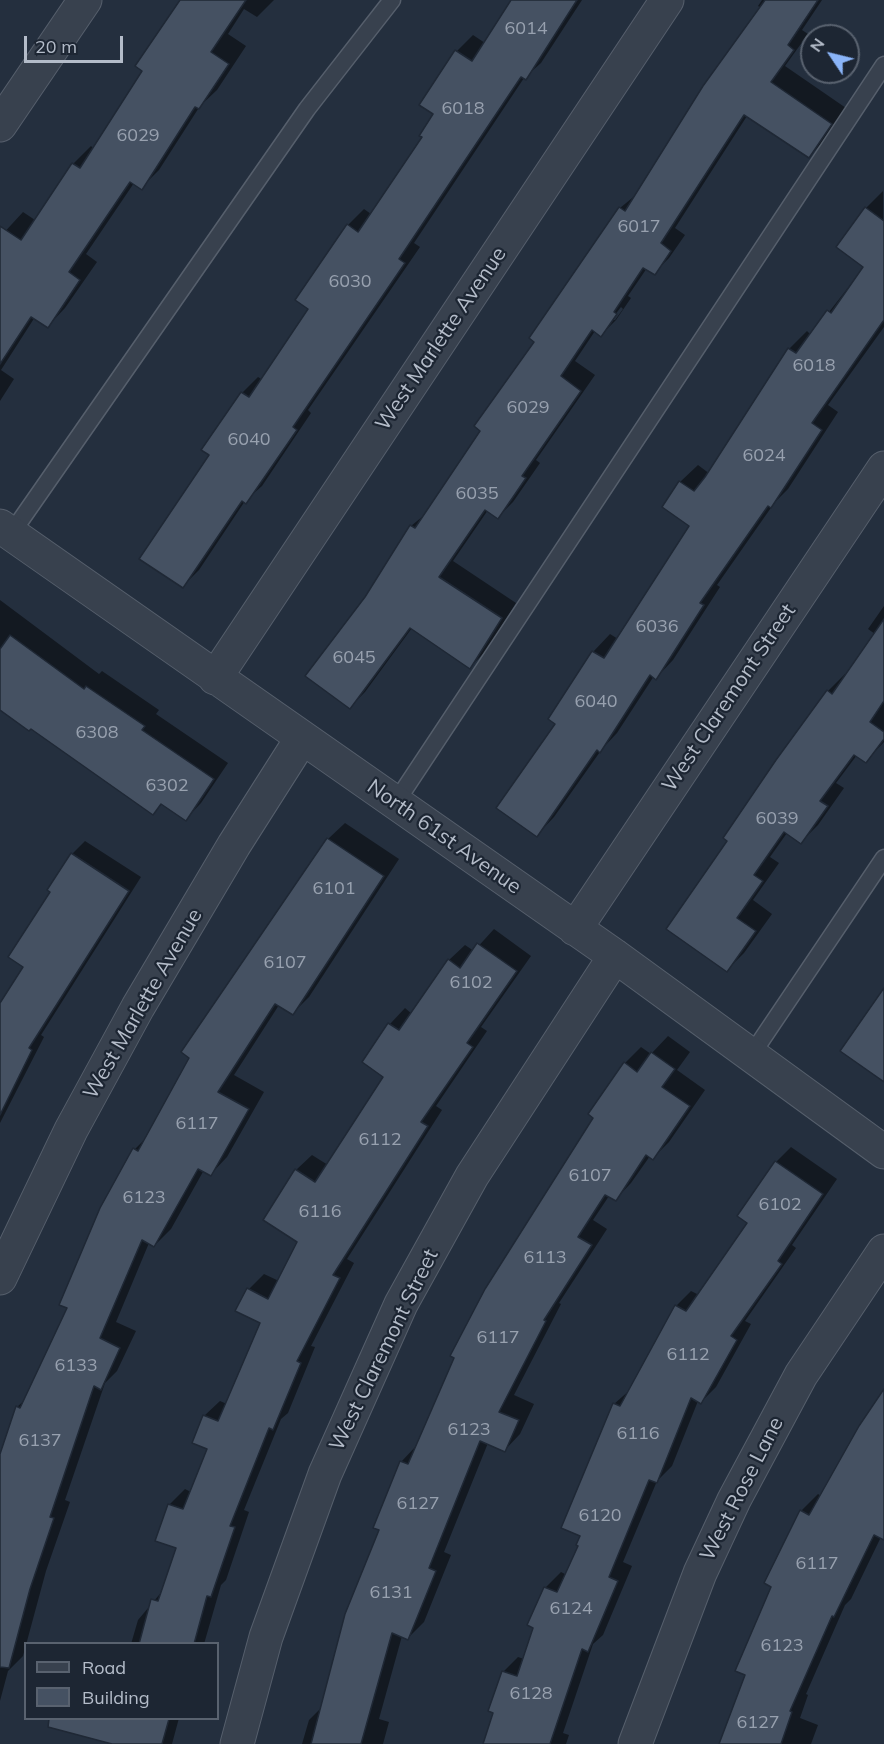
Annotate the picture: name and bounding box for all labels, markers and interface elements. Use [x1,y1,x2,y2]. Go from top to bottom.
house number: 6014 [504,18,548,40]
scale bar [27,24,126,62]
north arrow [800,24,860,84]
text: N [805,34,829,56]
text: 20 m [35,35,77,58]
house number: 6018 [441,98,485,120]
house number: 6029 [116,125,160,147]
house number: 6017 [617,216,661,238]
street label: West Marlette Avenue [370,243,512,435]
house number: 6030 [328,271,372,293]
house number: 6018 [792,355,836,377]
house number: 6029 [506,397,550,419]
house number: 6040 [227,429,271,451]
house number: 6024 [742,445,786,467]
house number: 6035 [455,483,499,505]
street label: West Claremont Street [657,599,801,797]
house number: 6036 [635,616,679,638]
house number: 6045 [332,647,376,669]
house number: 6040 [574,691,618,713]
house number: 6308 [75,722,119,744]
street label: North 61st Avenue [362,774,526,900]
house number: 6302 [145,775,189,797]
house number: 6039 [755,808,799,830]
house number: 6101 [312,878,356,900]
street label: West Marlette Avenue [78,904,208,1104]
house number: 6107 [263,952,307,974]
house number: 6102 [449,972,493,994]
house number: 6117 [175,1113,219,1135]
house number: 6112 [358,1129,402,1151]
house number: 6107 [568,1165,612,1187]
house number: 6123 [122,1187,166,1209]
house number: 6102 [758,1194,802,1216]
house number: 6116 [298,1201,342,1223]
street label: West Claremont Street [324,1245,444,1455]
house number: 6113 [523,1247,567,1269]
house number: 6117 [476,1327,520,1349]
house number: 6112 [666,1344,710,1366]
house number: 6133 [54,1355,98,1377]
street label: West Rose Lane [695,1413,789,1565]
house number: 6123 [447,1419,491,1441]
house number: 6116 [616,1423,660,1445]
house number: 6137 [18,1430,62,1452]
house number: 6127 [396,1493,440,1515]
house number: 6120 [578,1505,622,1527]
house number: 6117 [795,1553,839,1575]
house number: 6131 [369,1582,413,1604]
house number: 6124 [549,1598,593,1620]
house number: 6123 [760,1635,804,1657]
legend [24,1642,219,1720]
text: Road [82,1656,126,1679]
house number: 6128 [509,1683,553,1705]
text: Building [82,1686,150,1709]
house number: 6127 [736,1712,780,1734]

